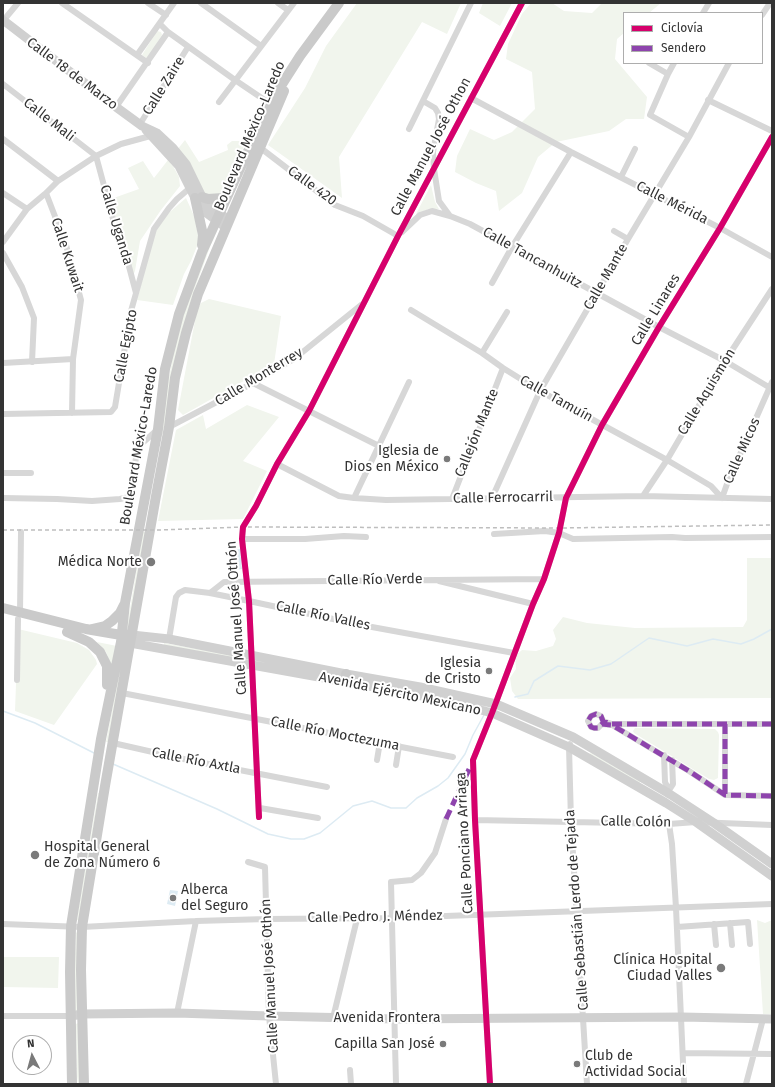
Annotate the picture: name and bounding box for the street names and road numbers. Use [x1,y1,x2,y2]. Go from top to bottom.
street label: Calle 18 de Marzo [23,34,121,114]
street label: Calle Zaire [139,54,189,118]
street label: Boulevard México-Laredo [211,59,289,213]
street label: Calle Manuel José Othon [387,75,475,219]
street label: Calle Mali [20,95,78,145]
street label: Calle 420 [284,163,340,209]
street label: Calle Mérida [633,178,711,228]
street label: Calle Uganda [96,183,136,267]
street label: Calle Kuwait [47,216,87,294]
street label: Calle Tancanhuitz [479,224,585,292]
street label: Calle Mante [580,241,632,313]
street label: Calle Linares [628,271,684,349]
street label: Calle Egipto [111,308,141,384]
street label: Calle Monterrey [212,344,306,410]
street label: Calle Aquismón [675,346,739,438]
street label: Boulevard México-Laredo [117,365,161,527]
street label: Calle Tamuín [516,372,596,426]
street label: Callejón Mante [452,386,502,480]
street label: Calle Micos [720,415,764,487]
street label: Calle Ferrocarril [453,489,553,507]
street label: Calle Manuel José Othón [223,540,251,696]
street label: Calle Río Verde [327,571,423,589]
street label: Calle Río Valles [274,598,372,634]
street label: Avenida Ejército Mexicano [317,669,483,719]
street label: Calle Río Moctezuma [269,713,401,755]
street label: Calle Río Axtla [150,744,242,778]
street label: Calle Ponciano Arriaga [453,772,477,914]
street label: Calle Sebastián Lerdo de Tejada [562,809,592,1011]
street label: Calle Colón [600,813,672,831]
street label: Calle Manuel José Othón [258,898,282,1054]
street label: Calle Pedro J. Méndez [307,907,443,927]
street label: Avenida Frontera [333,1010,441,1026]

